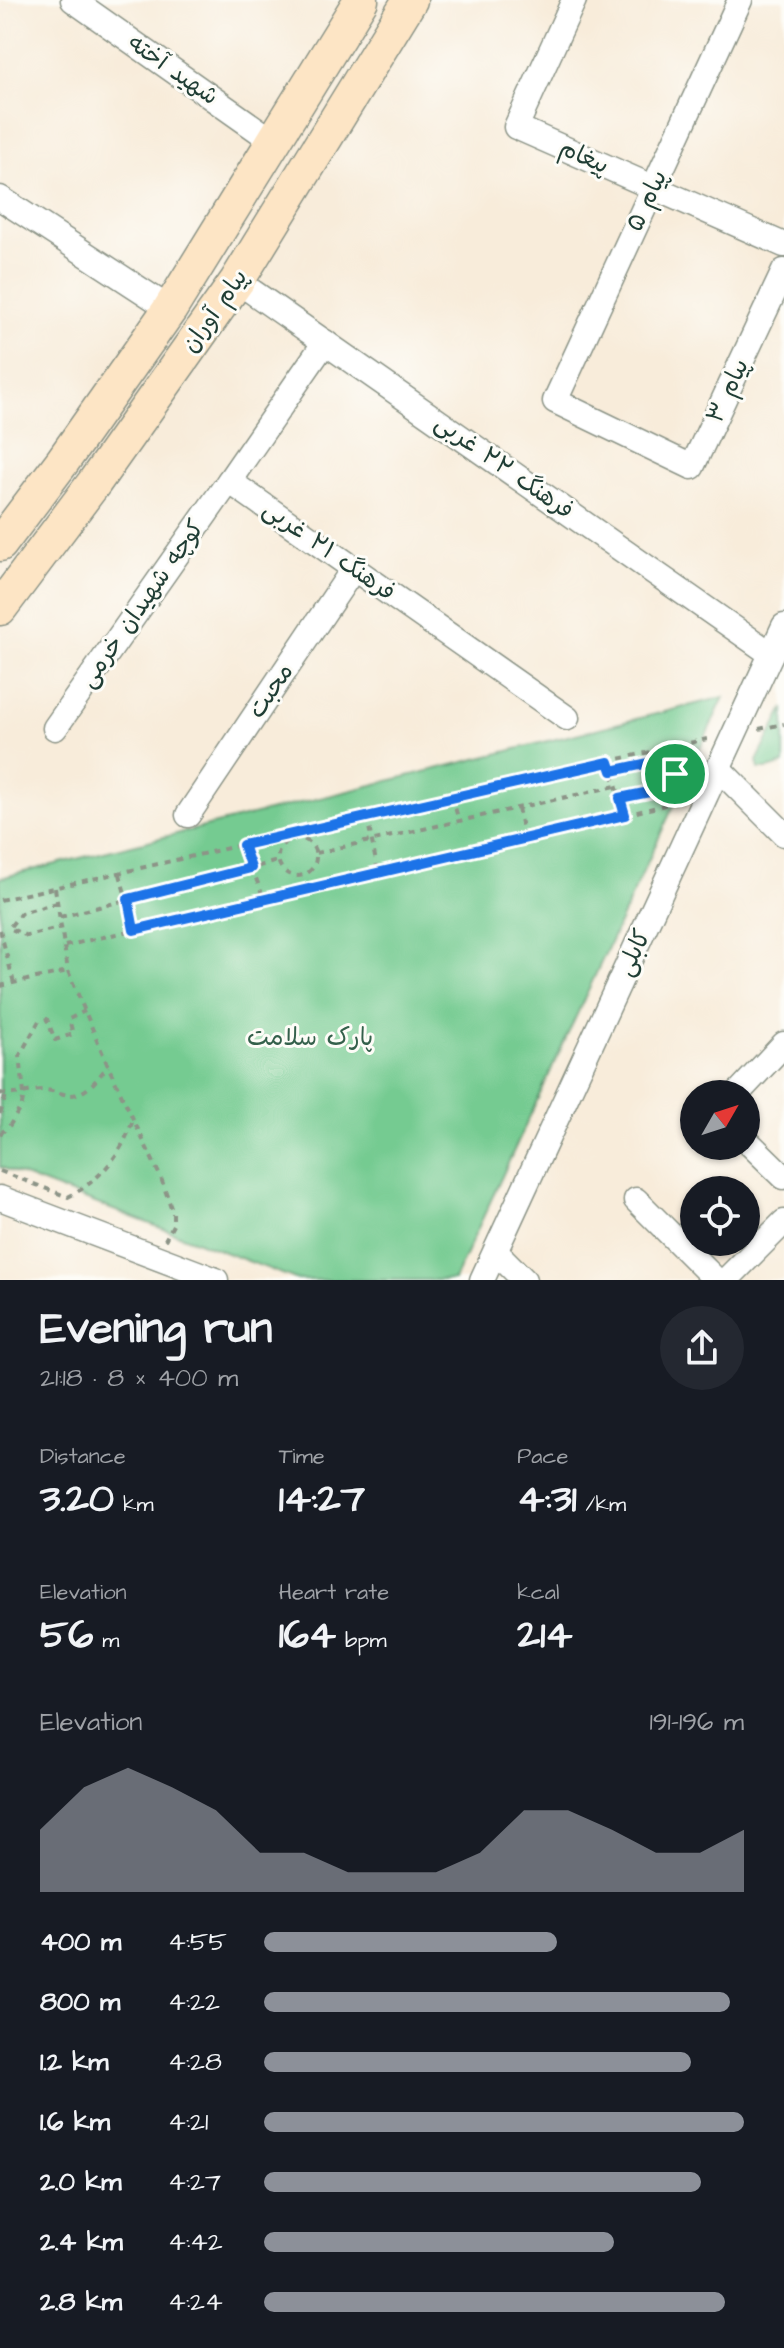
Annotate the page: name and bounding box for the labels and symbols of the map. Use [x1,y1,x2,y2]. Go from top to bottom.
street label: شهید آخته [121,26,225,114]
street label: پیغام [554,131,614,183]
street label: پیام ۵ [618,165,676,237]
street label: پیام آوران [174,262,256,360]
street label: پیام ۳ [698,353,758,429]
street label: فرهنگ ۲۲ غربی [428,406,580,528]
street label: فرهنگ ۲۱ غربی [256,493,402,609]
street label: کوچه شهیدان خرمی [71,513,213,695]
street label: محبت [240,657,302,725]
pin [641,740,709,808]
street label: کابلی [608,924,660,982]
park label: پارک سلامت [247,1021,373,1055]
north arrow [680,1080,760,1160]

